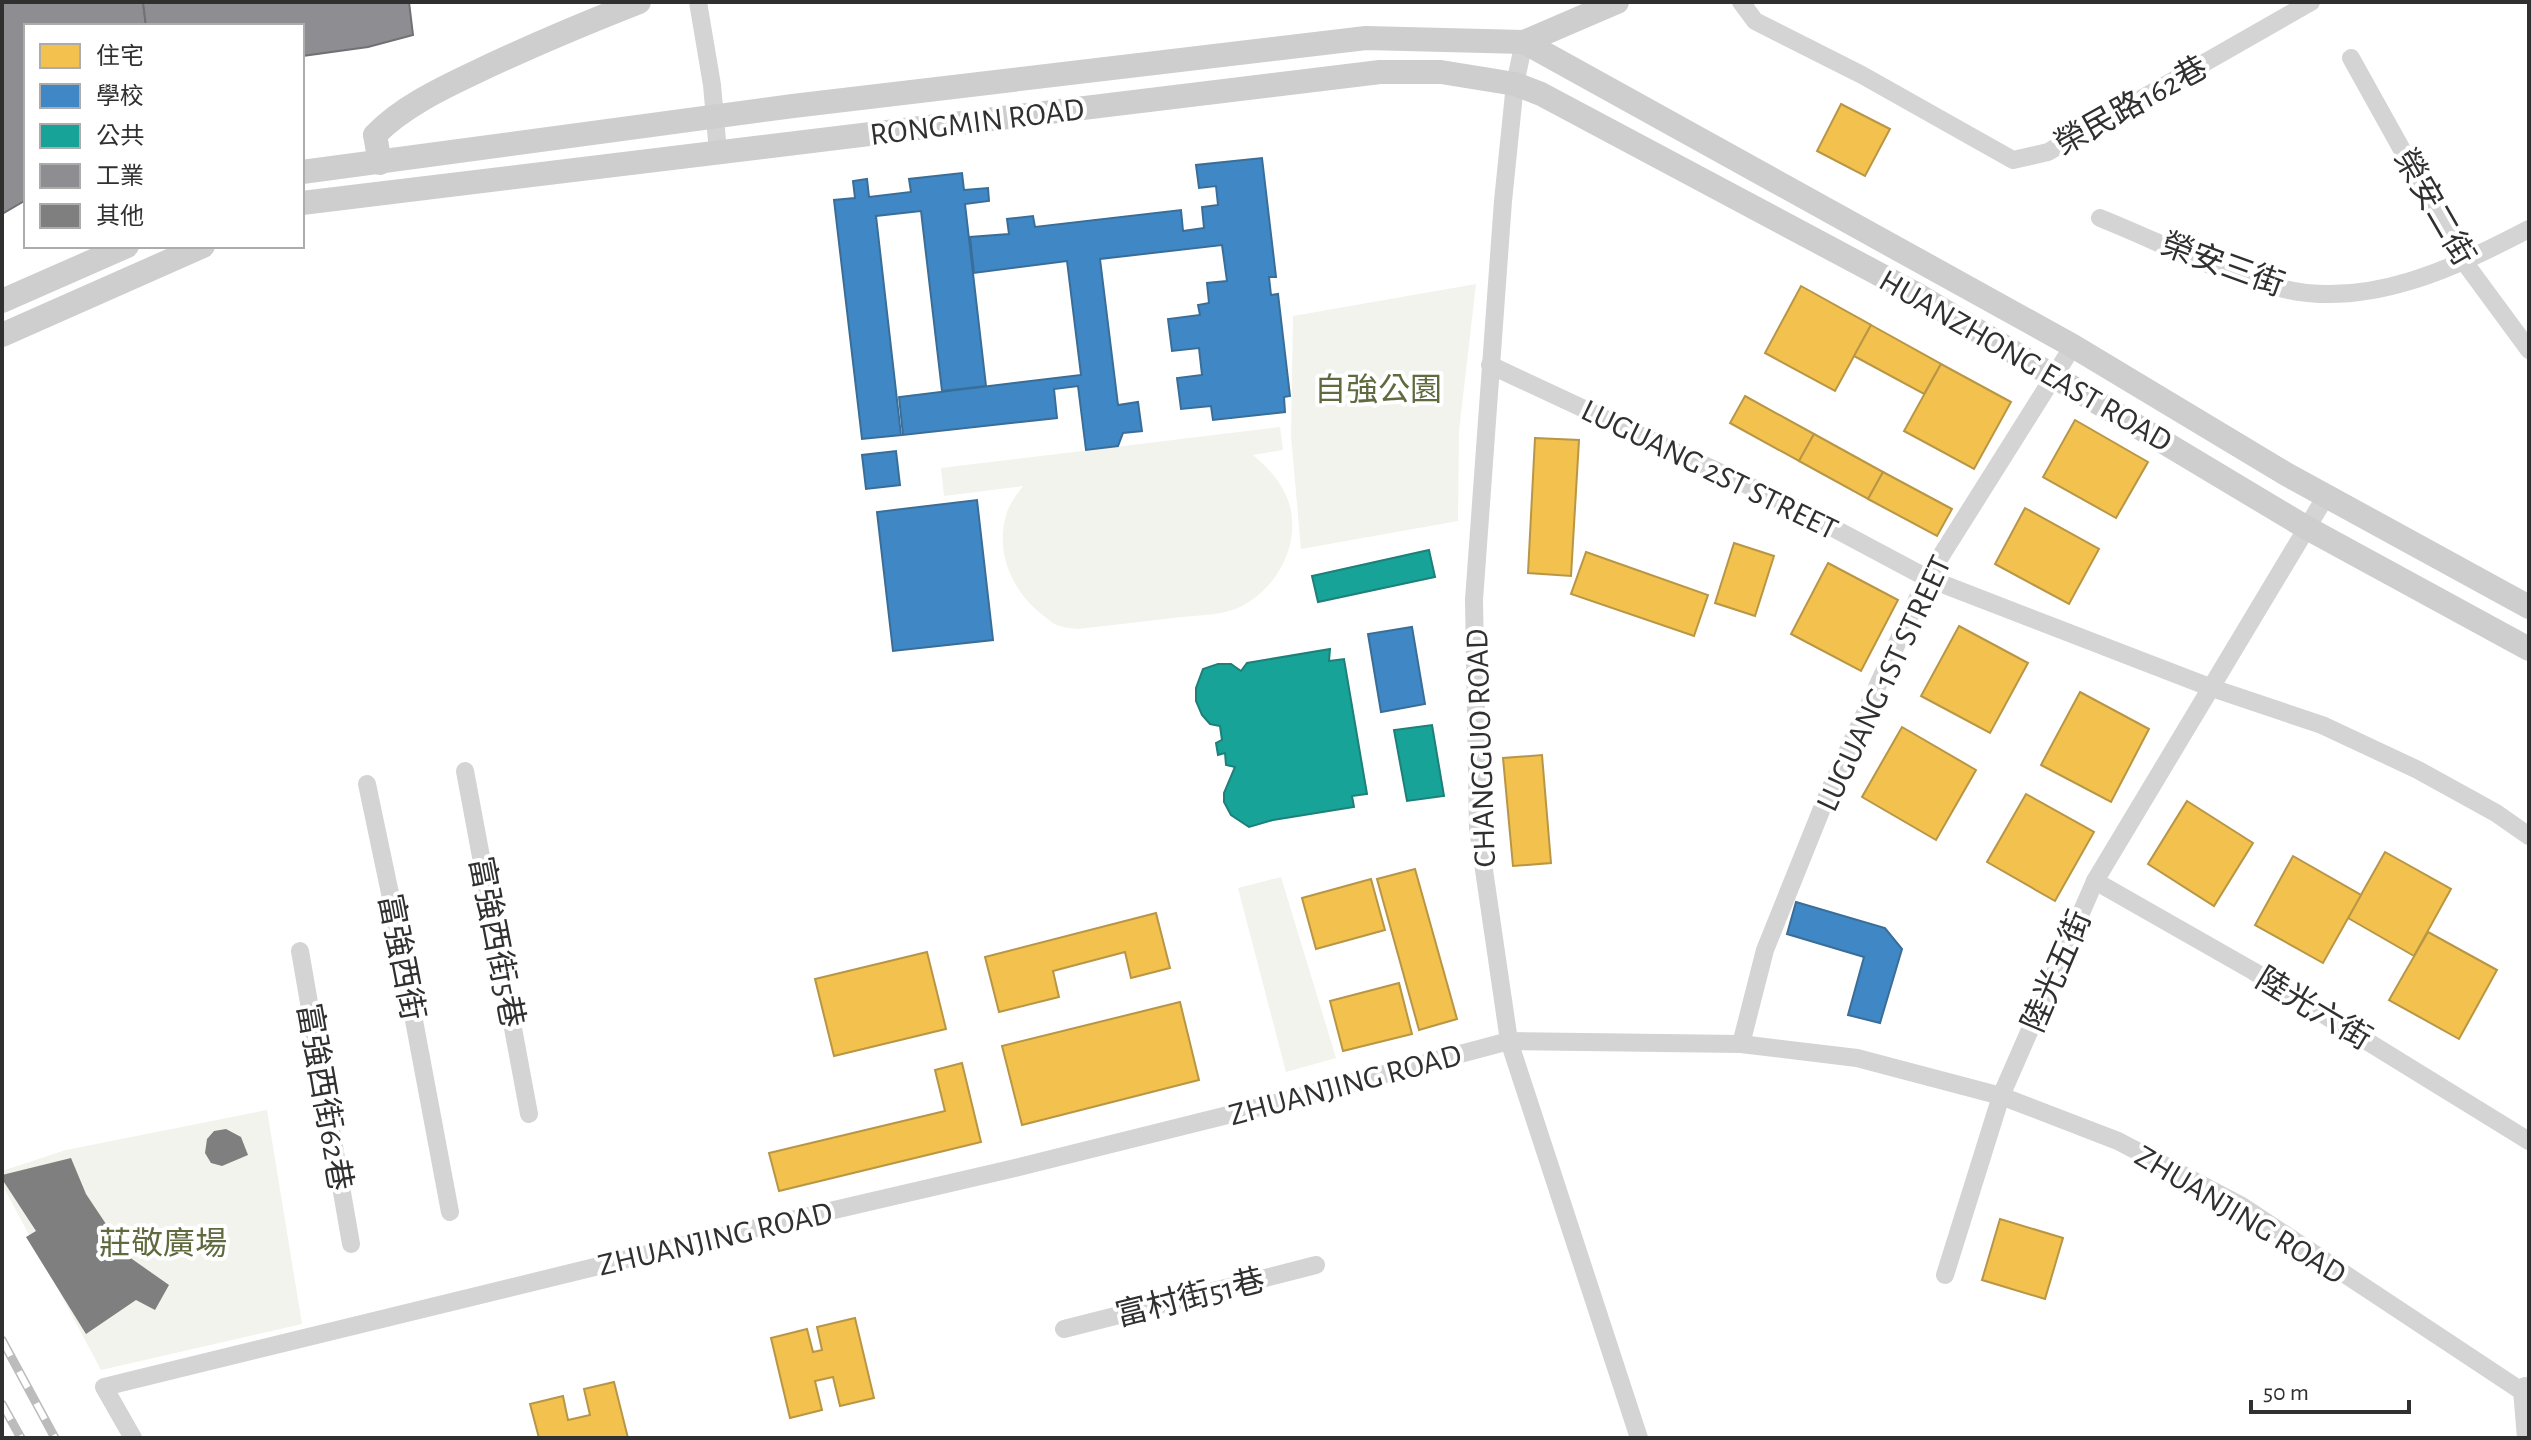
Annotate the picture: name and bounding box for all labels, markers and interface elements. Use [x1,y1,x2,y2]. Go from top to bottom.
legend [24,24,304,248]
text: 住宅 [96,43,144,69]
street label: 榮民路162巷 [2049,49,2213,161]
text: 學校 [96,83,144,109]
street label: RONGMIN ROAD [868,93,1086,151]
text: 公共 [96,124,144,149]
street label: 榮安二街 [2388,143,2482,271]
text: 工業 [96,163,144,189]
text: 其他 [96,203,144,229]
street label: 榮安三街 [2157,226,2289,302]
street label: HUANZHONG EAST ROAD [1874,264,2177,458]
park label: 自強公園 [1314,373,1442,406]
street label: LUGUANG 2ST STREET [1576,394,1843,546]
street label: LUGUANG 1ST STREET [1811,551,1957,816]
street label: CHANGGUO ROAD [1461,628,1501,868]
street label: 富強西街5巷 [464,854,530,1030]
street label: 富強西街 [373,891,431,1023]
street label: 陸光五街 [2016,906,2097,1037]
street label: 陸光六街 [2250,961,2377,1056]
street label: 富強西街62巷 [292,1001,358,1193]
street label: ZHUANJING ROAD [1225,1039,1465,1131]
street label: ZHUANJING ROAD [2130,1139,2351,1290]
street label: ZHUANJING ROAD [595,1196,835,1281]
park label: 莊敬廣場 [99,1227,227,1260]
street label: 富村街51巷 [1112,1262,1268,1332]
scale bar [2251,1364,2409,1414]
text: 50 m [2263,1381,2309,1405]

